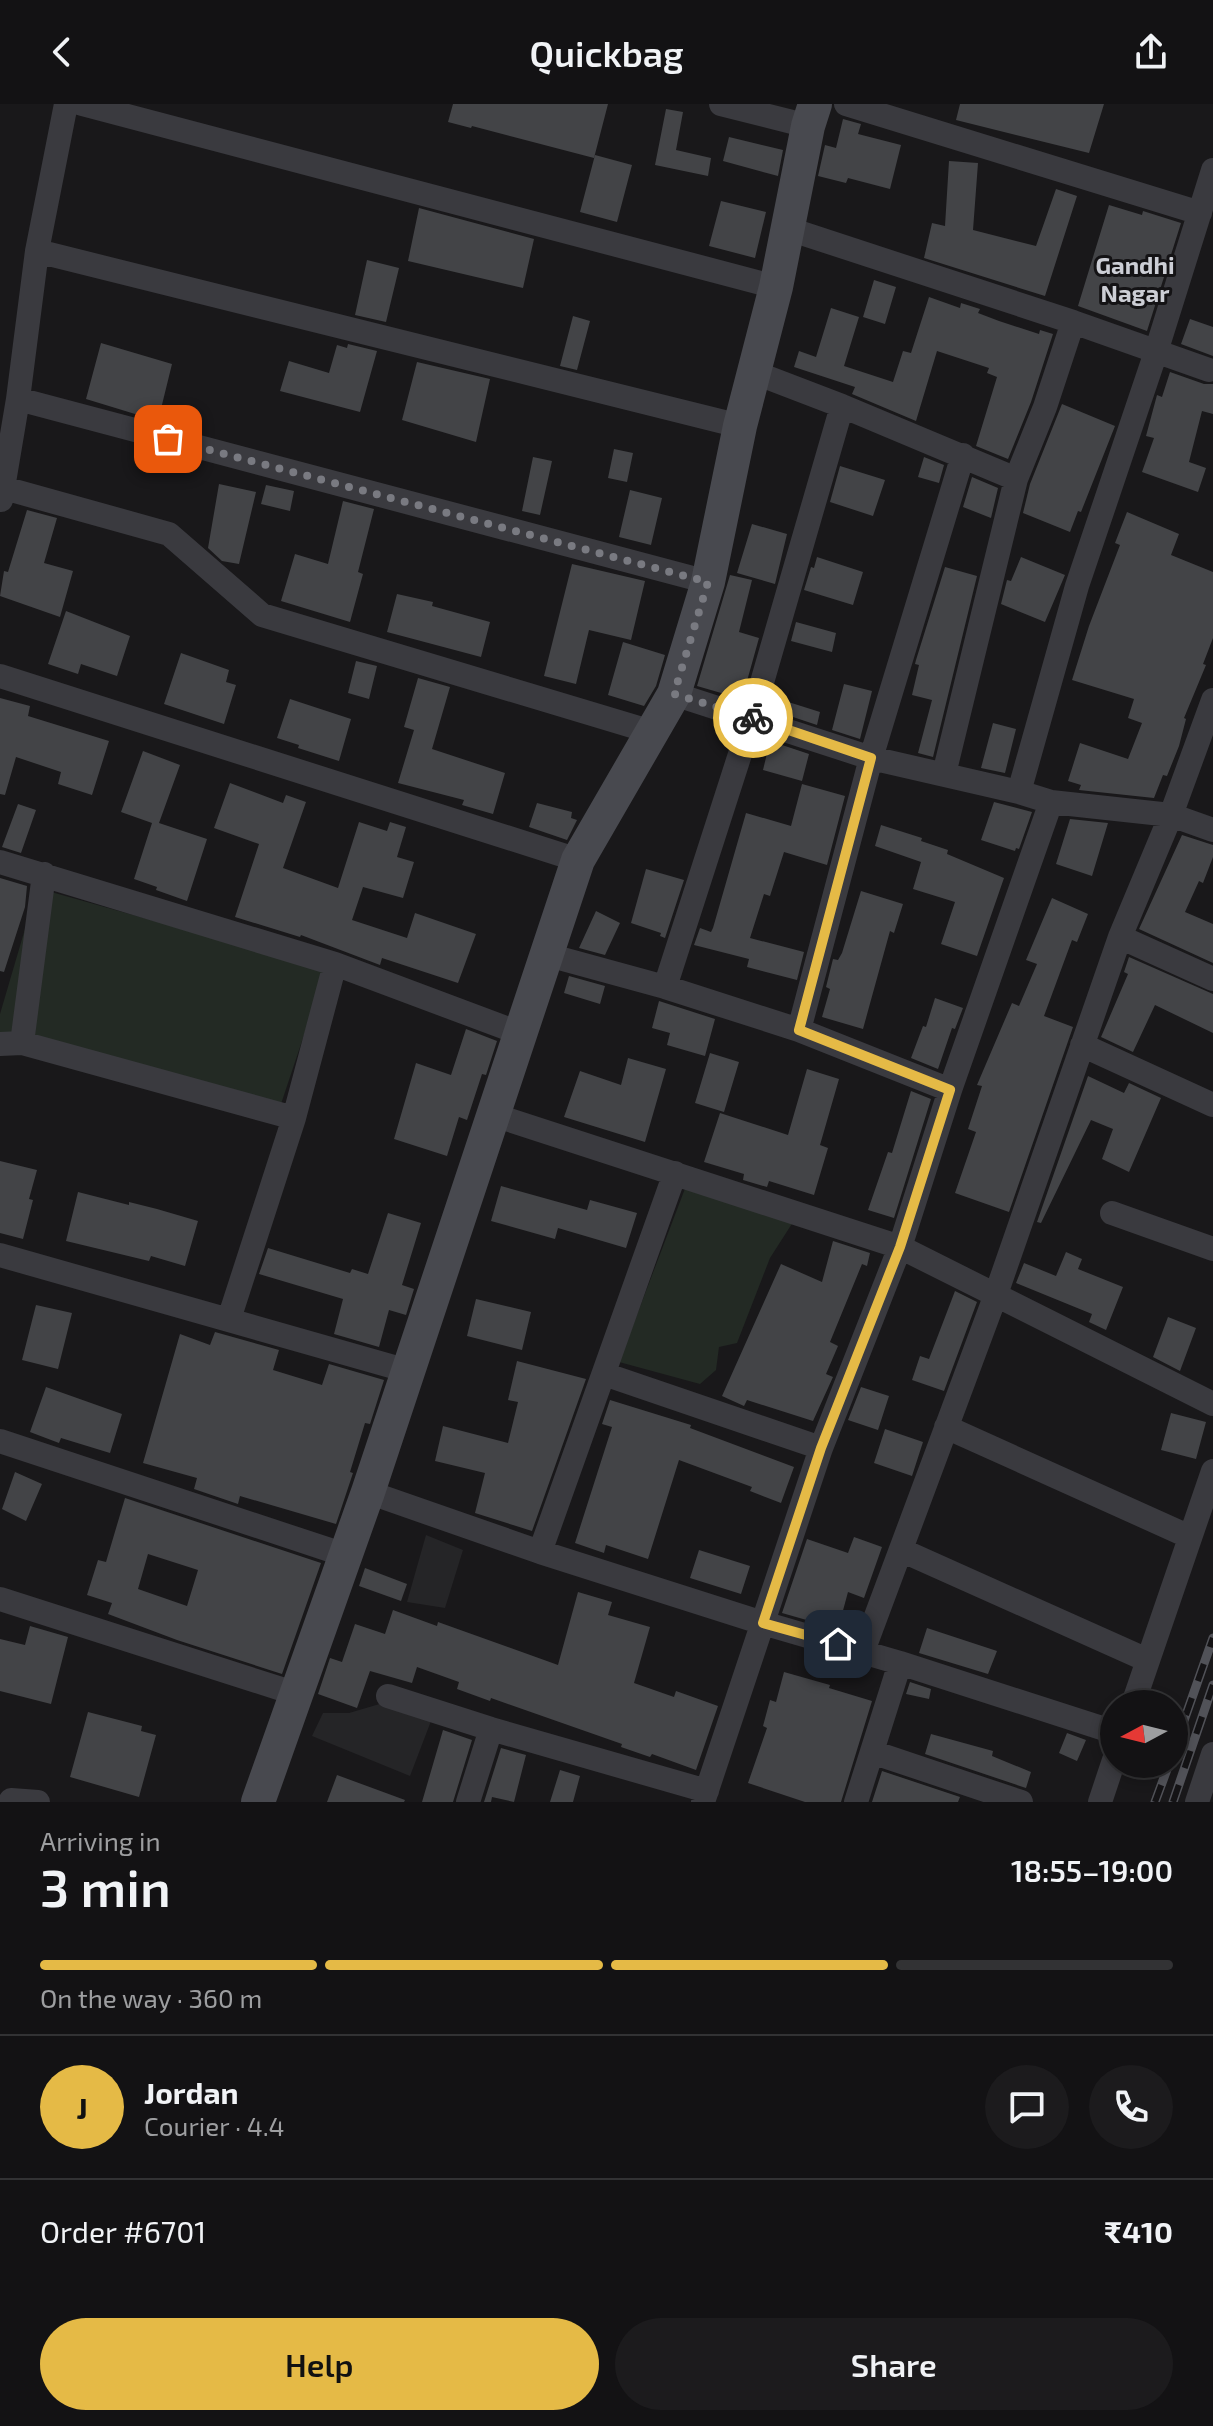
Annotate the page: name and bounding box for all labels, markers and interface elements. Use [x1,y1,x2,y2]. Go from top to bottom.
icon: back [40,30,84,74]
icon: share [1129,30,1173,74]
text: Quickbag [529,31,684,74]
district label: Gandhi Nagar [1095,250,1175,307]
pin [134,405,202,473]
icon: bag [146,417,190,461]
courier [713,678,793,758]
icon: bike [731,696,775,740]
pin [804,1610,872,1678]
icon: home [816,1622,860,1666]
north arrow [1100,1690,1188,1778]
map controls [1100,1690,1188,1778]
text: Arriving in [40,1825,161,1856]
text: 18:55–19:00 [1011,1852,1173,1888]
text: 3 min [40,1855,171,1917]
text: On the way · 360 m [40,1982,262,2013]
button: chat [985,2065,1069,2149]
button: phone [1089,2065,1173,2149]
text: Jordan [144,2074,239,2110]
text: J [76,2089,88,2125]
text: Courier · 4.4 [144,2110,285,2141]
text: Order #6701 [40,2213,206,2249]
text: ₹410 [1104,2213,1173,2249]
button: Help [40,2318,599,2410]
button: Share [615,2318,1173,2410]

